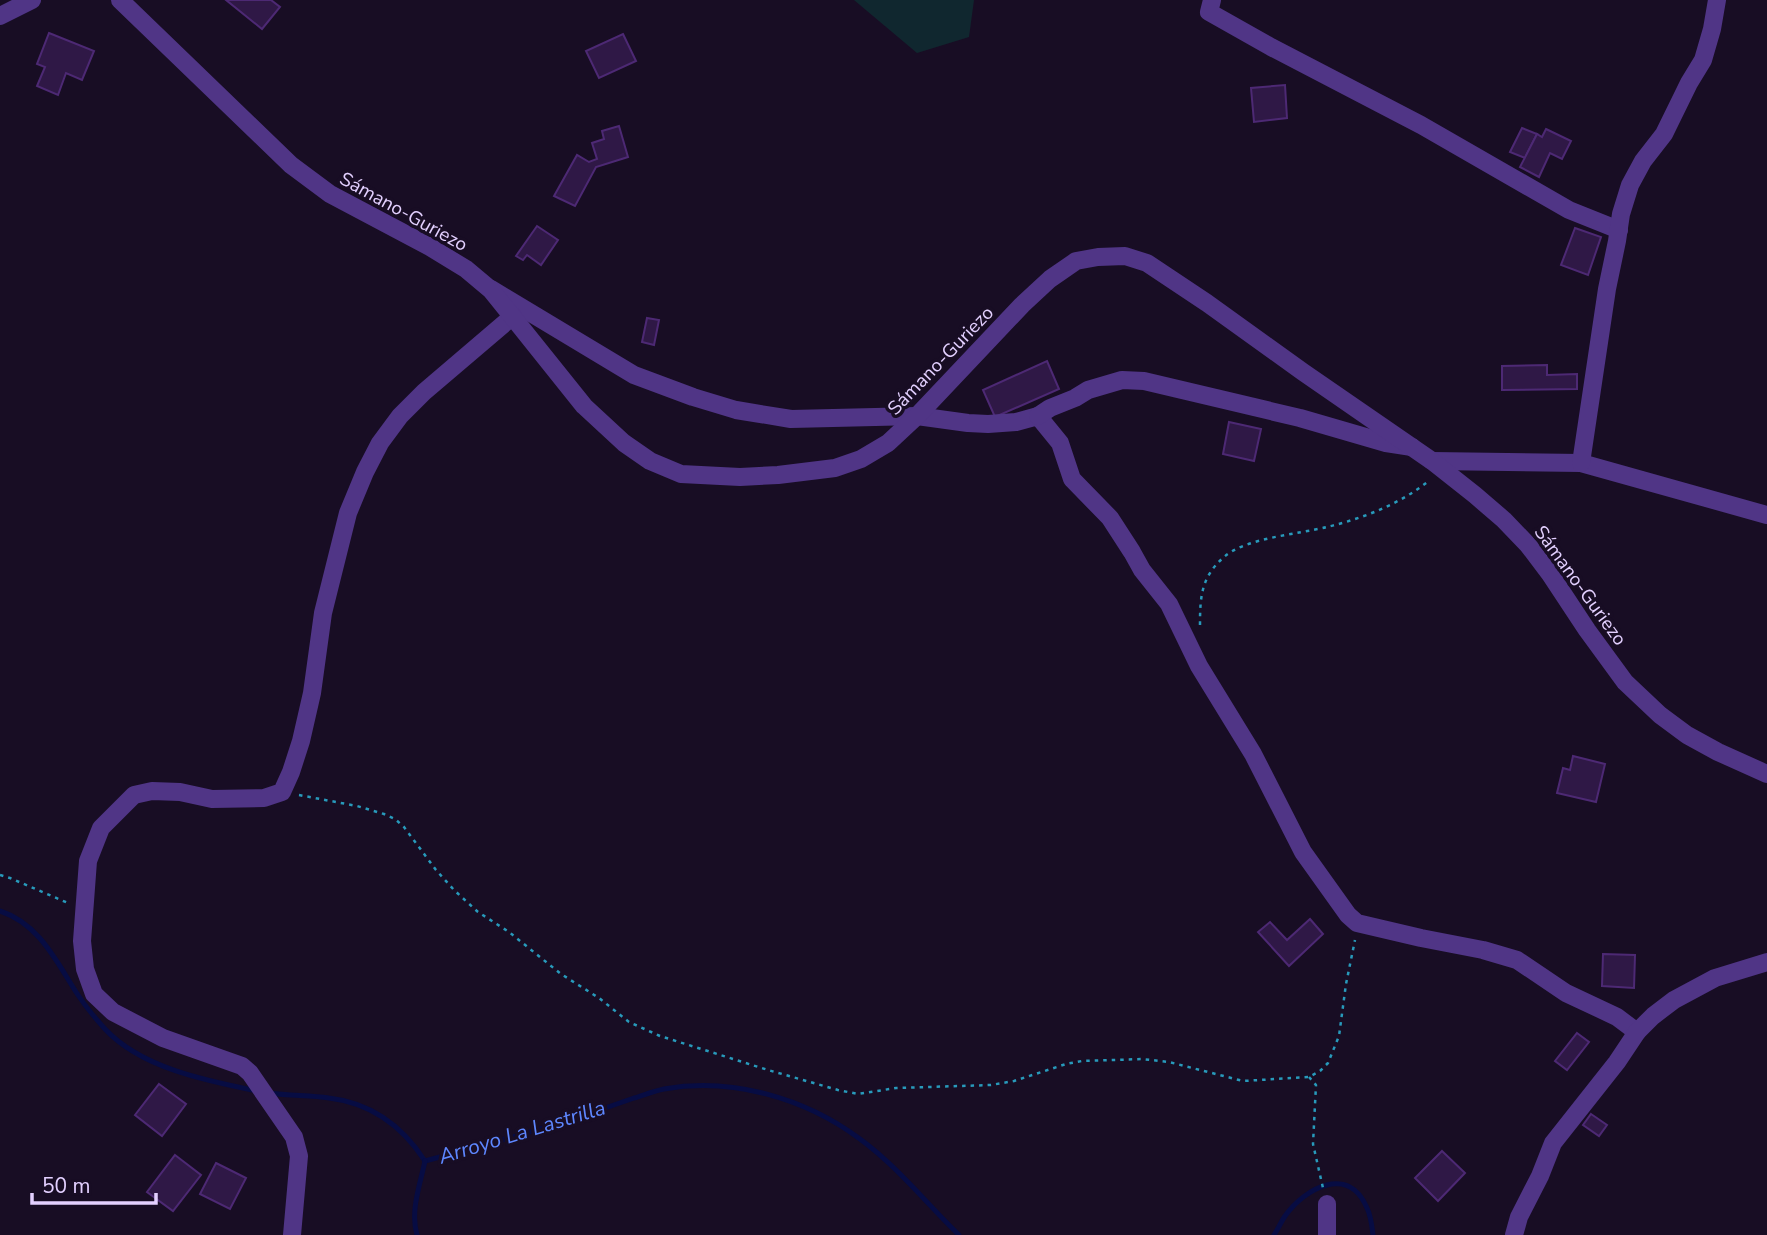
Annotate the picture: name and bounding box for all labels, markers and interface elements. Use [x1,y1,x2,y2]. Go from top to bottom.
street label: Sámano-Guriezo [335,166,472,258]
street label: Sámano-Guriezo [882,300,1000,421]
street label: Sámano-Guriezo [1528,520,1633,651]
water label: Arroyo La Lastrilla [434,1093,609,1171]
scale bar [32,1162,156,1206]
text: 50 m [42,1172,91,1200]

